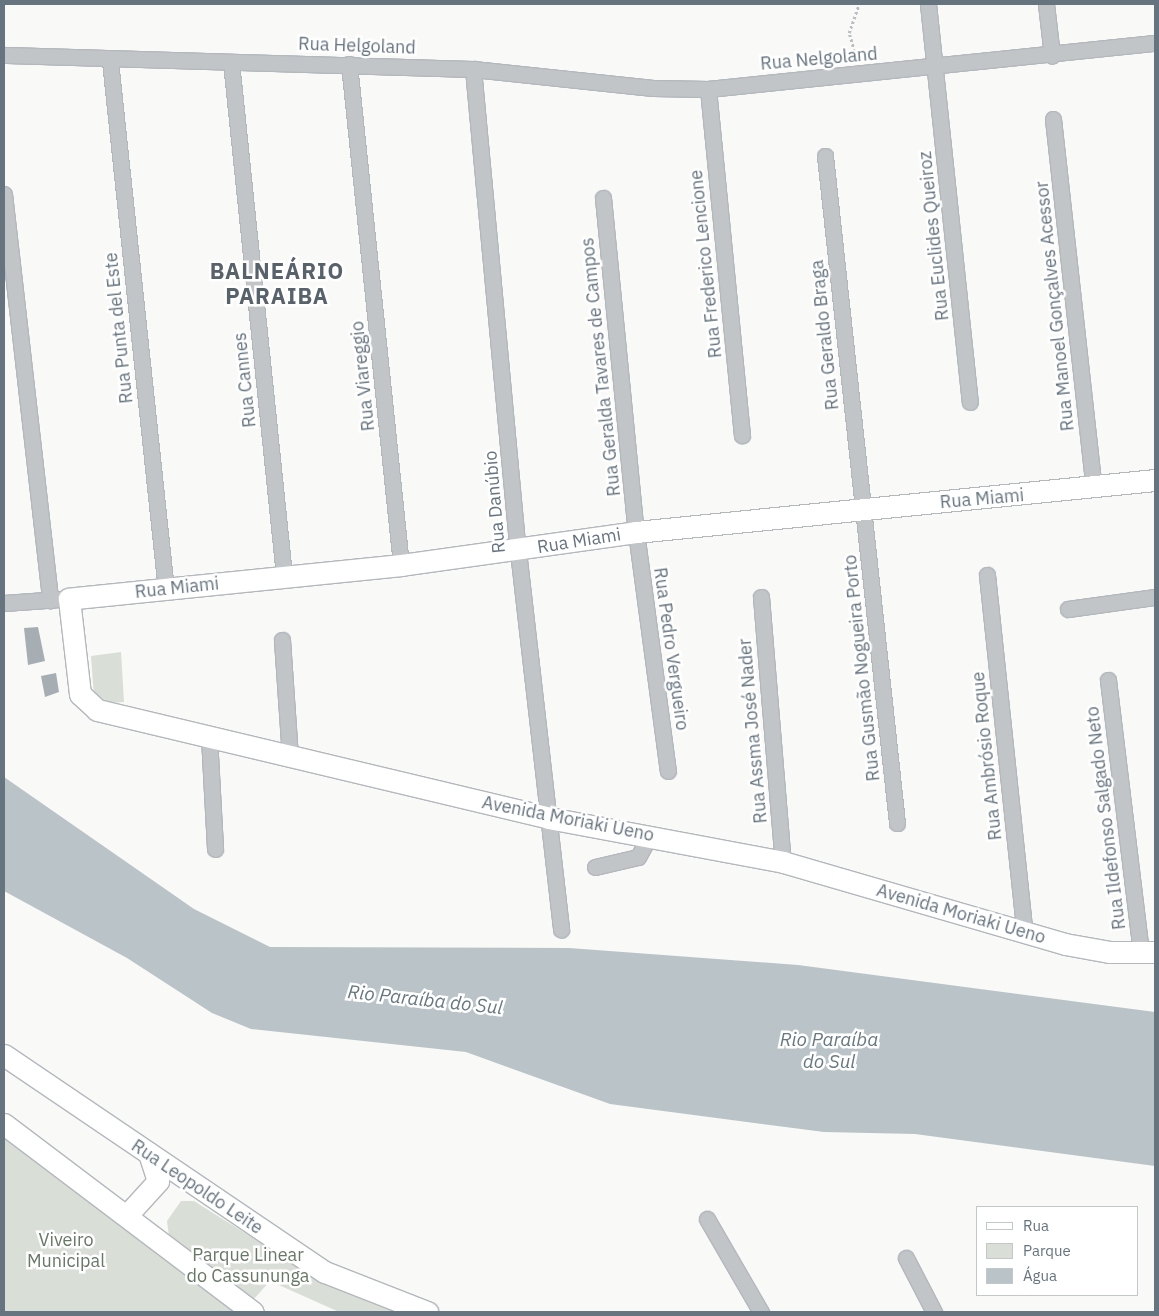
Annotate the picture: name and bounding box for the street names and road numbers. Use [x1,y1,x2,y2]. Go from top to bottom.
street label: Rua Helgoland [298,33,416,59]
street label: Rua Nelgoland [759,43,879,75]
street label: Rua Euclides Queiroz [914,150,954,322]
street label: Rua Frederico Lencione [685,169,727,359]
street label: Rua Manoel Gonçalves Acessor [1031,180,1079,432]
street label: Rua Geralda Tavares de Campos [577,237,625,497]
street label: Rua Punta del Este [100,251,138,405]
street label: Rua Geraldo Braga [806,259,844,411]
street label: Rua Viareggio [346,320,380,432]
street label: Rua Cannes [229,331,261,429]
street label: Rua Danúbio [480,450,510,554]
street label: Rua Miami [939,485,1025,513]
street label: Rua Miami [536,524,622,558]
street label: Rua Gusmão Nogueira Porto [839,554,885,782]
street label: Rua Pedro Vergueiro [649,566,693,732]
street label: Rua Miami [134,573,220,603]
street label: Rua Assma José Nader [734,638,772,824]
street label: Rua Ambrósio Roque [967,671,1007,841]
street label: Rua Ildefonso Salgado Neto [1082,705,1130,931]
street label: Avenida Moriaki Ueno [480,792,656,846]
street label: Avenida Moriaki Ueno [874,880,1048,948]
street label: Rua Leopoldo Leite [127,1135,267,1239]

